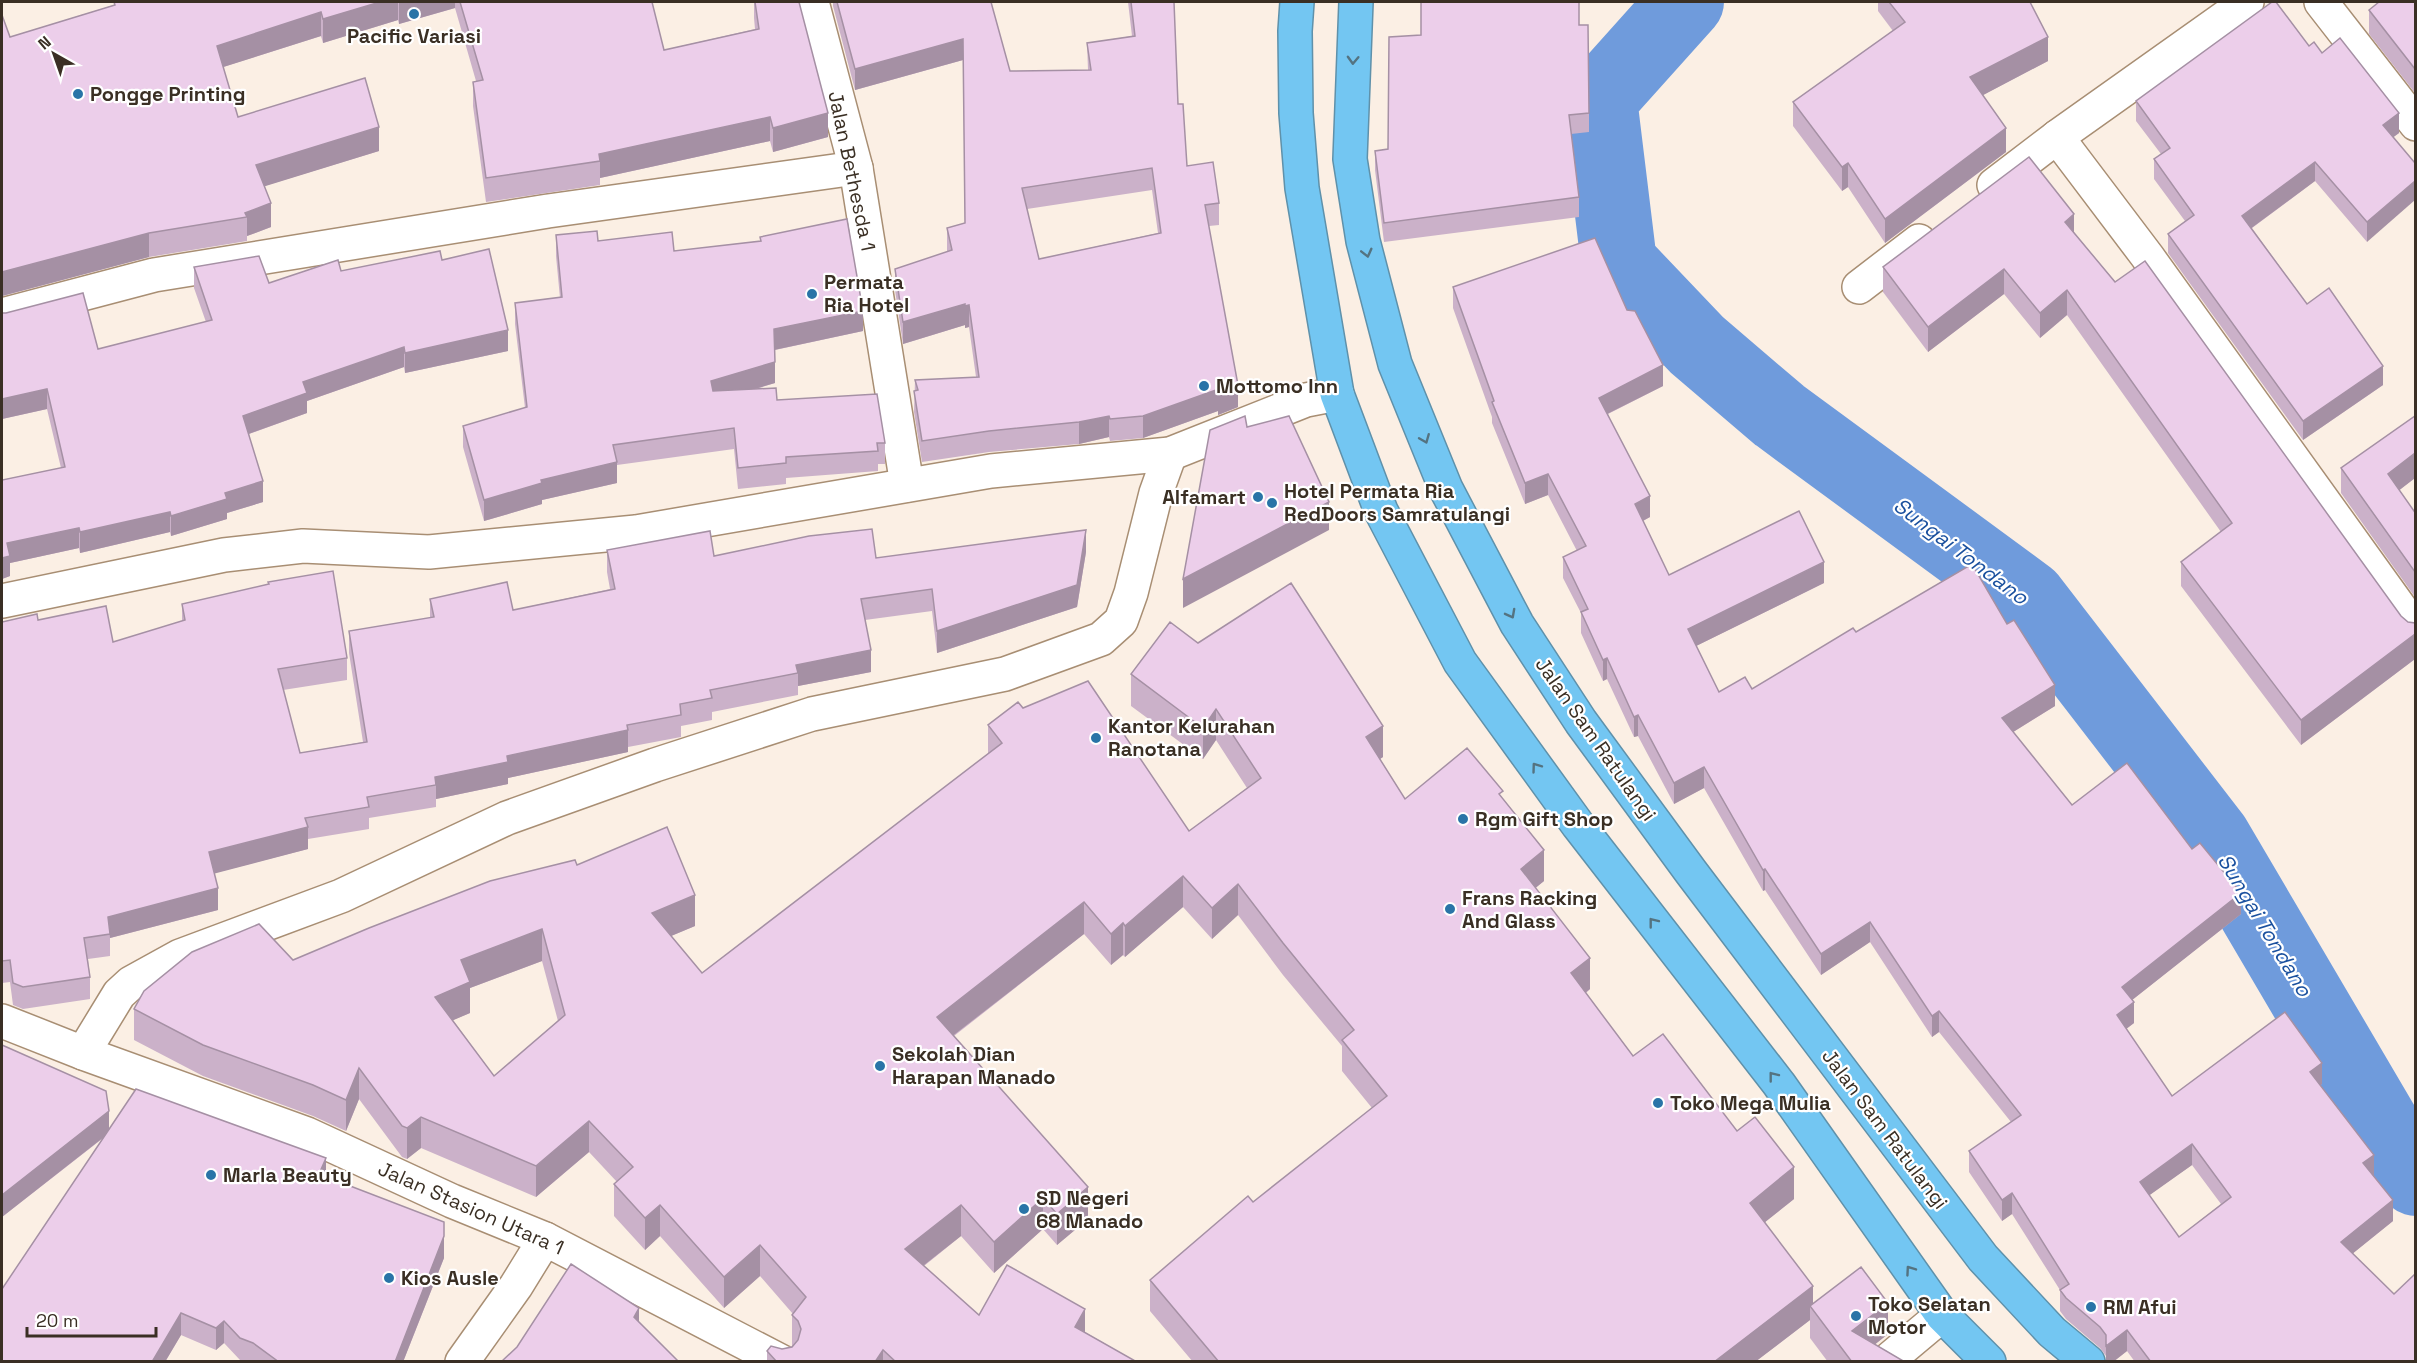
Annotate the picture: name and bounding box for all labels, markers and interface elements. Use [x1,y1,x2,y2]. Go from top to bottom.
marker: Pacific Variasi [407,7,421,21]
place label: Pacific Variasi [347,23,481,49]
north arrow [24,24,84,84]
text: N [34,31,56,54]
one-way arrow [1346,55,1359,64]
place label: Pongge Printing [90,81,245,107]
marker: Pongge Printing [71,87,85,101]
street label: Jalan Bethesda 1 [822,89,882,253]
one-way arrow [1359,248,1372,258]
place label: Permata Ria Hotel [824,269,909,318]
marker: Permata Ria Hotel [805,287,819,301]
place label: Mottomo Inn [1216,373,1338,399]
marker: Mottomo Inn [1197,379,1211,393]
one-way arrow [1418,433,1430,444]
place label: Hotel Permata Ria RedDoors Samratulangi [1284,478,1510,527]
place label: Alfamart [1162,484,1246,510]
marker: Alfamart [1251,490,1265,504]
water label: Sungai Tondano [1888,492,2035,611]
marker: Hotel Permata Ria RedDoors Samratulangi [1265,496,1279,510]
one-way arrow [1504,607,1516,618]
street label: Jalan Sam Ratulangi [1530,652,1662,826]
place label: Kantor Kelurahan Ranotana [1108,713,1275,762]
marker: Kantor Kelurahan Ranotana [1089,731,1103,745]
one-way arrow [1532,762,1543,773]
place label: Rgm Gift Shop [1475,806,1613,832]
marker: Rgm Gift Shop [1456,812,1470,826]
water label: Sungai Tondano [2212,849,2319,1002]
place label: Frans Racking And Glass [1462,885,1597,934]
marker: Frans Racking And Glass [1443,902,1457,916]
one-way arrow [1650,918,1661,929]
place label: Sekolah Dian Harapan Manado [892,1041,1056,1090]
street label: Jalan Sam Ratulangi [1816,1044,1954,1214]
marker: Sekolah Dian Harapan Manado [873,1059,887,1073]
one-way arrow [1769,1072,1780,1083]
place label: Toko Mega Mulia [1670,1090,1831,1116]
marker: Toko Mega Mulia [1651,1096,1665,1110]
street label: Jalan Stasion Utara 1 [374,1155,568,1261]
place label: Marla Beauty [223,1162,352,1188]
marker: Marla Beauty [204,1168,218,1182]
place label: SD Negeri 68 Manado [1036,1185,1143,1234]
marker: SD Negeri 68 Manado [1017,1202,1031,1216]
place label: Kios Ausle [401,1265,499,1291]
one-way arrow [1906,1265,1917,1276]
marker: Kios Ausle [382,1271,396,1285]
place label: Toko Selatan Motor [1868,1291,1991,1340]
place label: RM Afui [2103,1294,2177,1320]
scale bar [27,1300,156,1338]
marker: RM Afui [2084,1300,2098,1314]
text: 20 m [36,1309,79,1332]
marker: Toko Selatan Motor [1849,1309,1863,1323]

